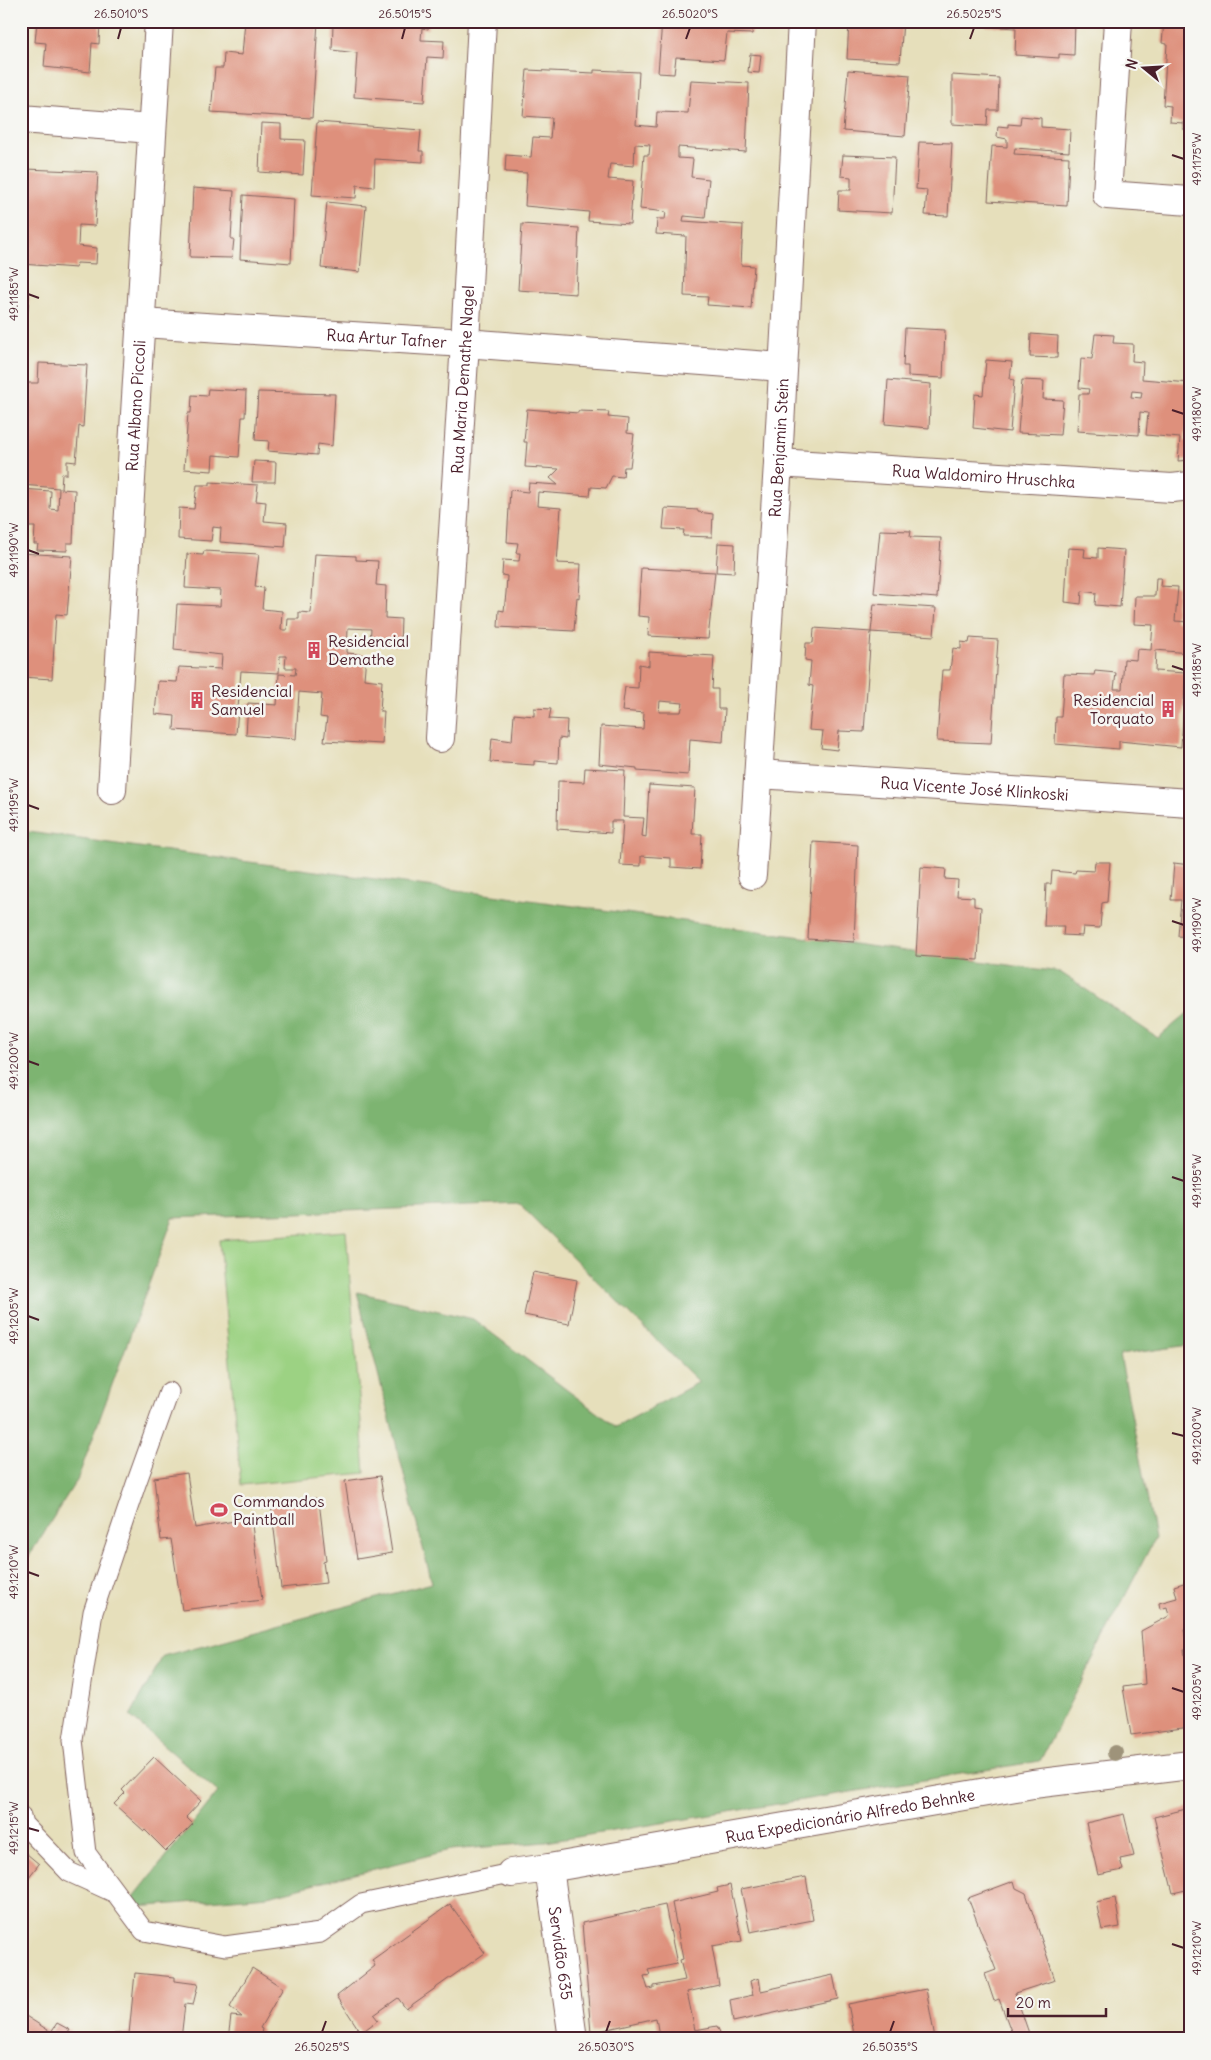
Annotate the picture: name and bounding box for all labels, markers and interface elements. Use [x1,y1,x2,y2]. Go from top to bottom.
text: 26.5010°S [94,6,148,21]
text: 26.5015°S [378,6,432,21]
text: 26.5020°S [662,6,718,21]
text: 26.5025°S [947,6,1002,21]
north arrow [1118,42,1168,92]
text: N [1122,57,1142,71]
text: 49.1175°W [1189,133,1204,185]
text: 49.1185°W [6,267,21,321]
street label: Rua Maria Demathe Nagel [447,285,478,475]
street label: Rua Artur Tafner [326,324,448,352]
street label: Rua Albano Piccoli [121,339,149,472]
street label: Rua Benjamin Stein [765,378,793,518]
text: 49.1180°W [1189,386,1204,441]
street label: Rua Waldomiro Hruschka [891,460,1076,492]
text: 49.1190°W [6,523,21,577]
place label: Residencial Demathe [328,631,409,669]
building icon: Residencial Demathe [304,640,324,660]
text: 49.1185°W [1189,643,1204,697]
place label: Residencial Samuel [211,681,292,719]
building icon: Residencial Samuel [187,690,207,710]
place label: Residencial Torquato [1073,690,1154,728]
building icon: Residencial Torquato [1158,699,1178,719]
street label: Rua Vicente José Klinkoski [880,772,1069,805]
text: 49.1195°W [6,778,21,832]
text: 49.1190°W [1189,898,1204,952]
text: 49.1200°W [6,1032,21,1090]
text: 49.1195°W [1189,1154,1204,1208]
text: 49.1205°W [6,1288,21,1344]
text: 49.1200°W [1189,1407,1204,1465]
place label: Commandos Paintball [233,1491,325,1529]
sports icon: Commandos Paintball [209,1500,229,1520]
text: 49.1210°W [6,1545,21,1599]
text: 49.1205°W [1189,1664,1204,1720]
street label: Rua Expedicionário Alfredo Behnke [724,1784,976,1847]
text: 49.1215°W [6,1801,21,1855]
street label: Servidão 635 [545,1905,577,2001]
text: 49.1210°W [1189,1921,1204,1975]
scale bar [1008,1985,1106,2017]
text: 20 m [1016,1993,1051,2012]
text: 26.5025°S [295,2039,350,2054]
text: 26.5030°S [578,2039,634,2054]
text: 26.5035°S [862,2039,918,2054]

